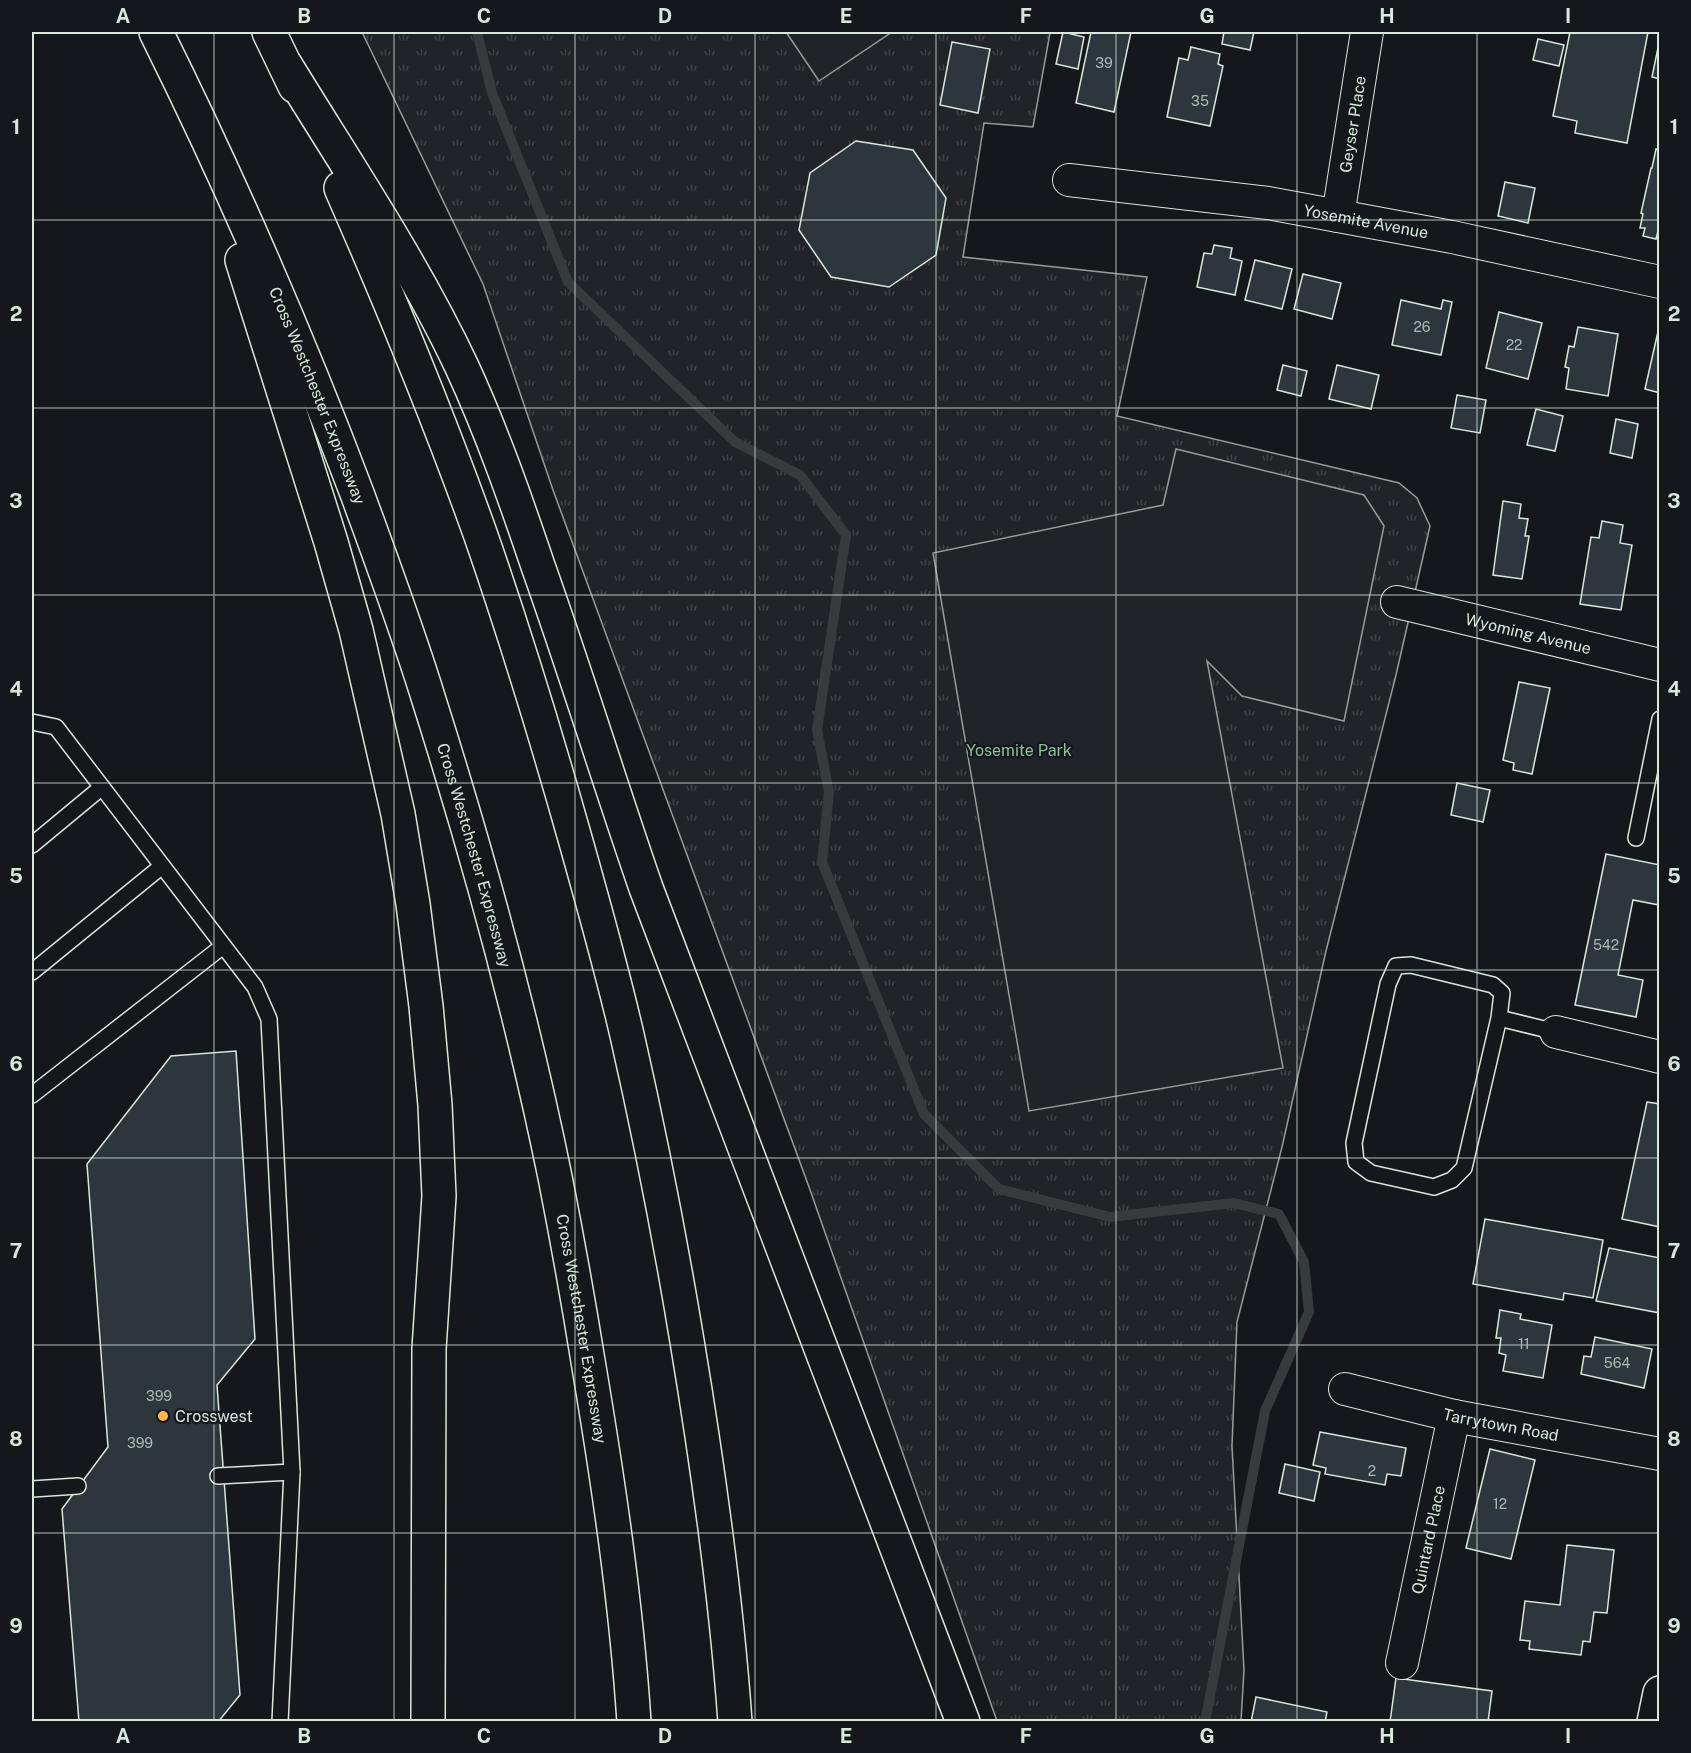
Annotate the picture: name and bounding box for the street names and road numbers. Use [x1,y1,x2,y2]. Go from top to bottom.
street label: Geyser Place [1335,74,1369,174]
street label: Yosemite Avenue [1302,200,1430,242]
street label: Cross Westchester Expressway [265,284,370,507]
street label: Wyoming Avenue [1463,609,1593,658]
street label: Cross Westchester Expressway [433,741,515,970]
street label: Cross Westchester Expressway [553,1212,611,1445]
street label: Tarrytown Road [1441,1404,1560,1445]
street label: Quintard Place [1407,1484,1449,1596]

